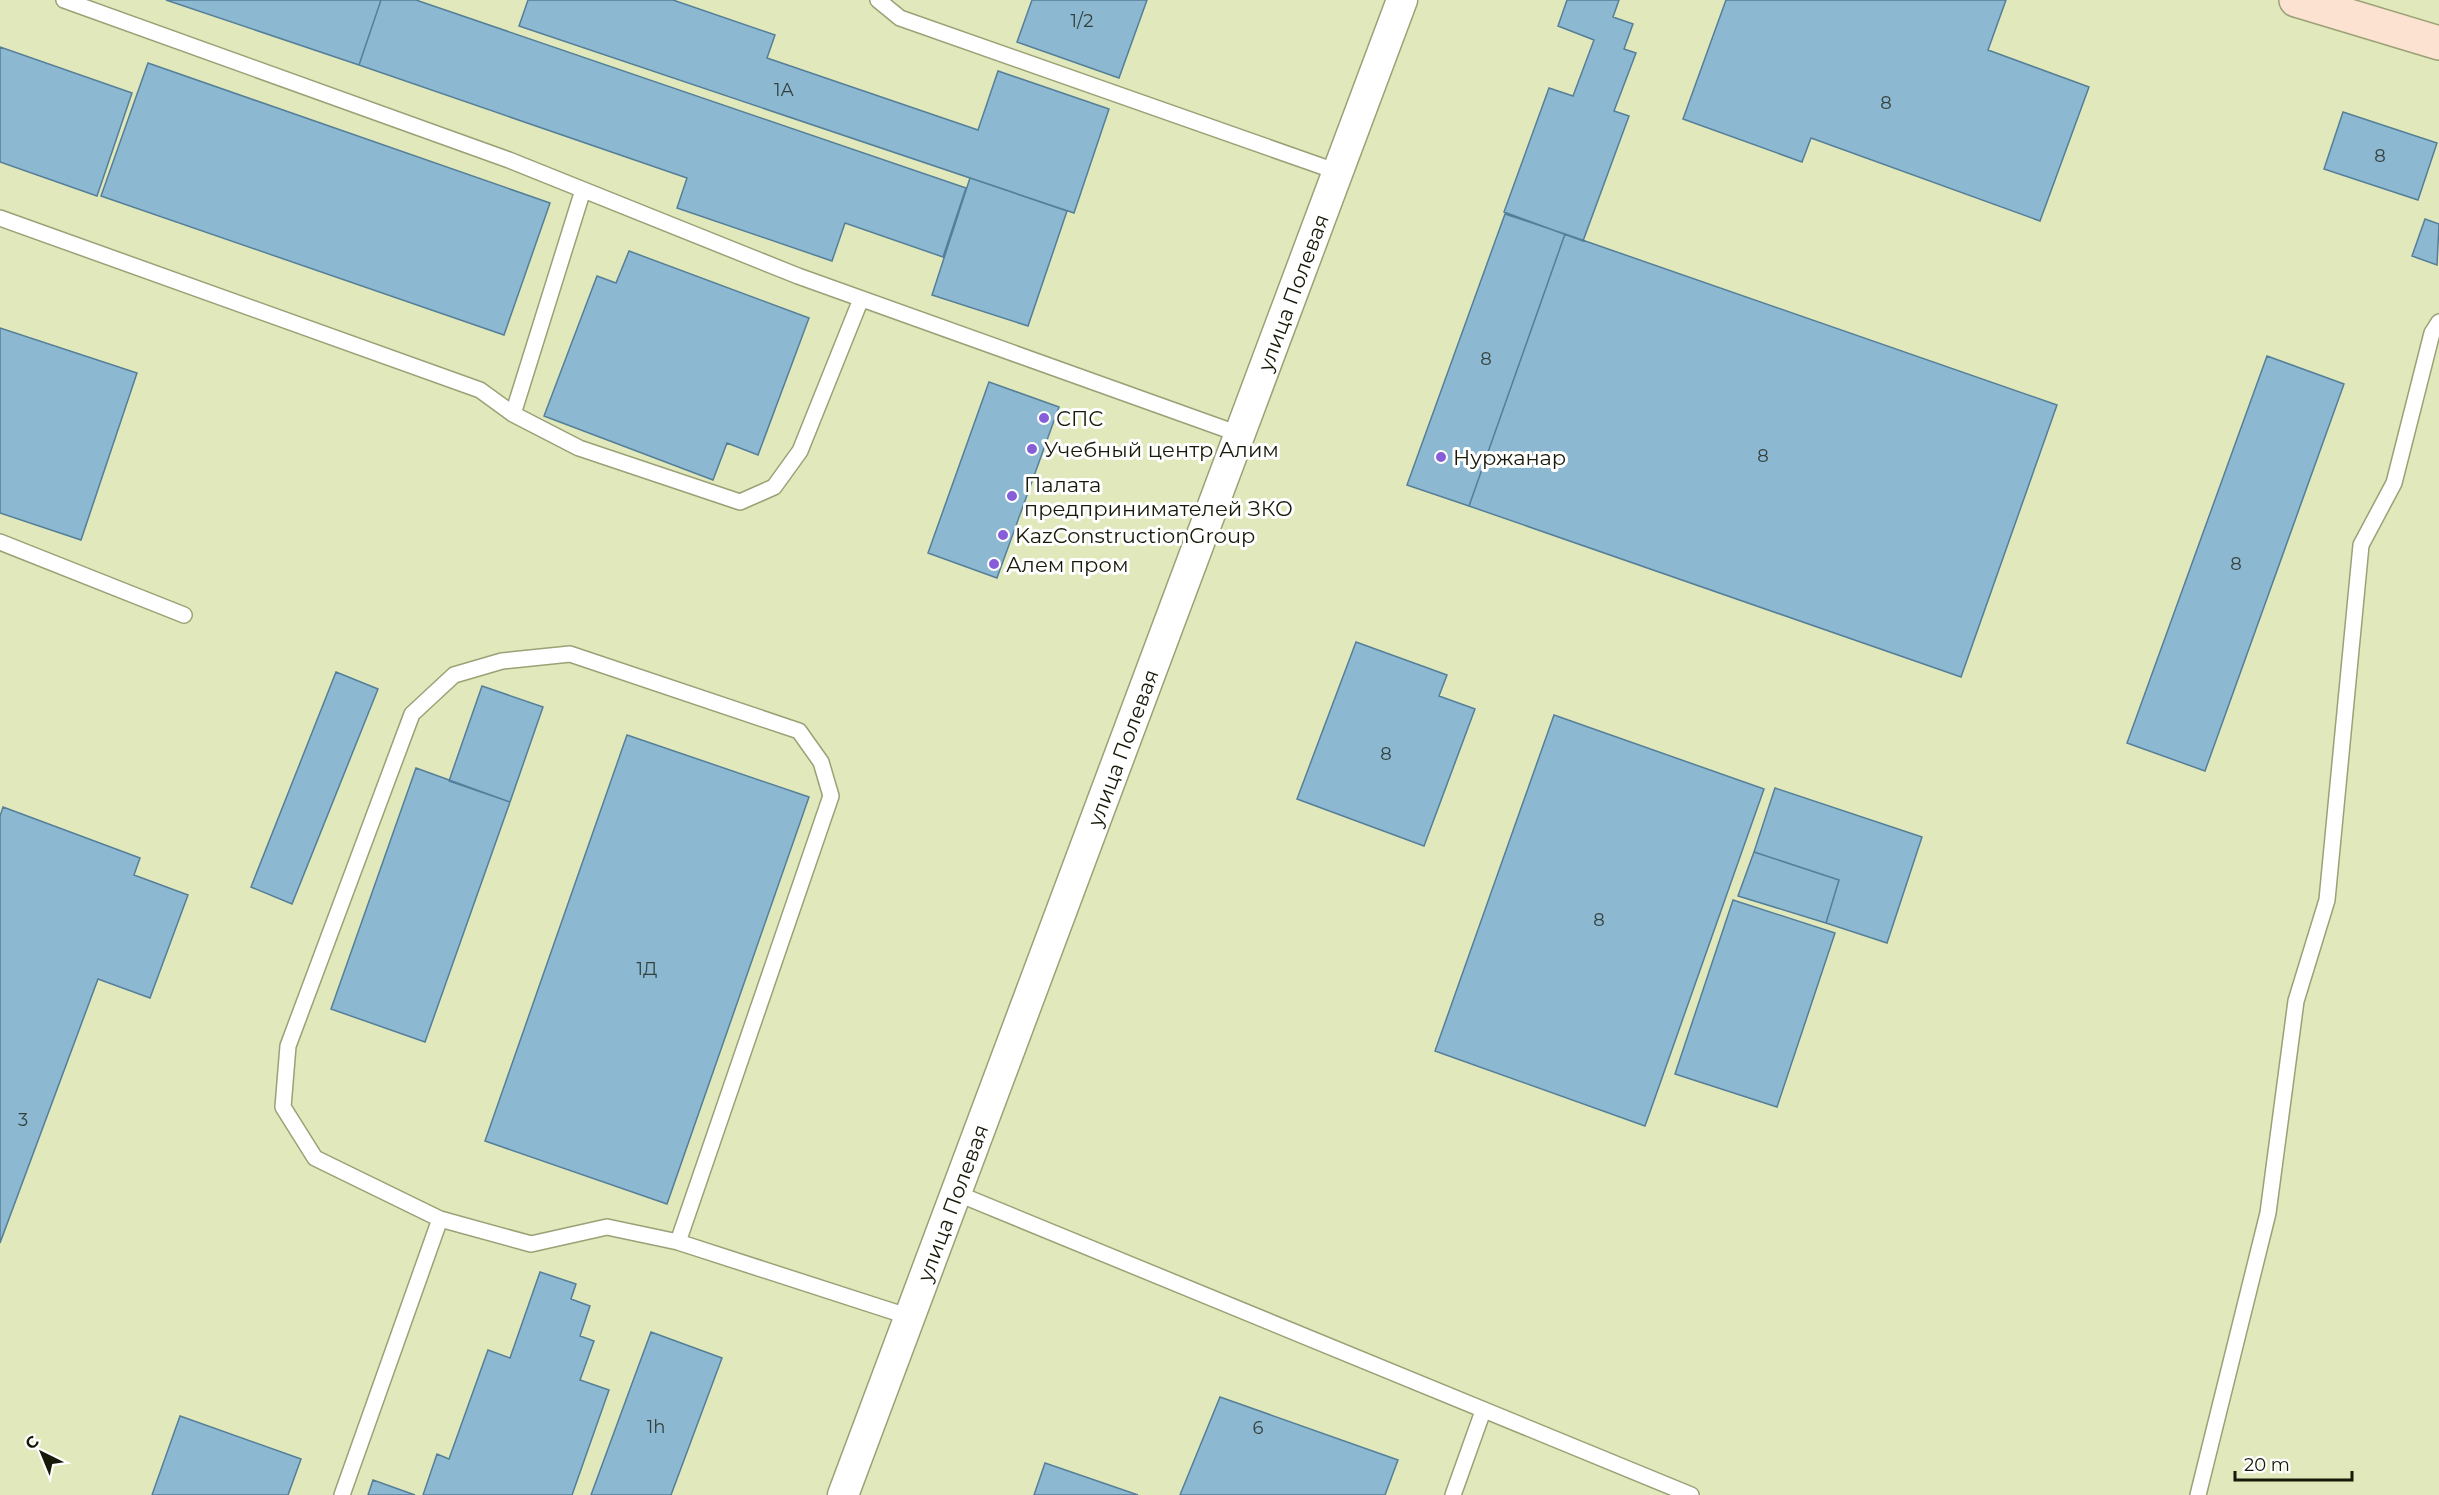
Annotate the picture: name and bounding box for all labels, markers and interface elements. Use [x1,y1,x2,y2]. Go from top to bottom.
house number: 1/2 [1071,10,1093,32]
house number: 1А [774,79,795,101]
house number: 8 [1880,92,1892,114]
house number: 8 [2374,145,2386,167]
street label: улица Полевая [1252,210,1333,375]
house number: 8 [1480,348,1492,370]
place label: СПС [1056,406,1103,431]
marker: СПС [1037,411,1051,425]
place label: Учебный центр Алим [1044,437,1279,462]
marker: Учебный центр Алим [1025,442,1039,456]
place label: Нуржанар [1453,445,1566,470]
house number: 8 [1757,445,1769,467]
marker: Нуржанар [1434,450,1448,464]
place label: Палата предпринимателей ЗКО [1024,472,1293,521]
marker: Палата предпринимателей ЗКО [1005,489,1019,503]
place label: KazConstructionGroup [1015,523,1255,548]
marker: KazConstructionGroup [996,528,1010,542]
place label: Алем пром [1006,552,1128,577]
house number: 8 [2230,553,2242,575]
marker: Алем пром [987,557,1001,571]
street label: улица Полевая [1081,666,1163,830]
house number: 8 [1380,743,1392,765]
house number: 8 [1593,909,1605,931]
house number: 1Д [637,958,657,980]
house number: 3 [18,1109,28,1131]
street label: улица Полевая [911,1121,993,1286]
house number: 1h [647,1416,665,1438]
house number: 6 [1253,1417,1264,1439]
north arrow [12,1423,72,1483]
text: С [21,1431,43,1453]
scale bar [2235,1444,2352,1482]
text: 20 m [2244,1454,2290,1476]

